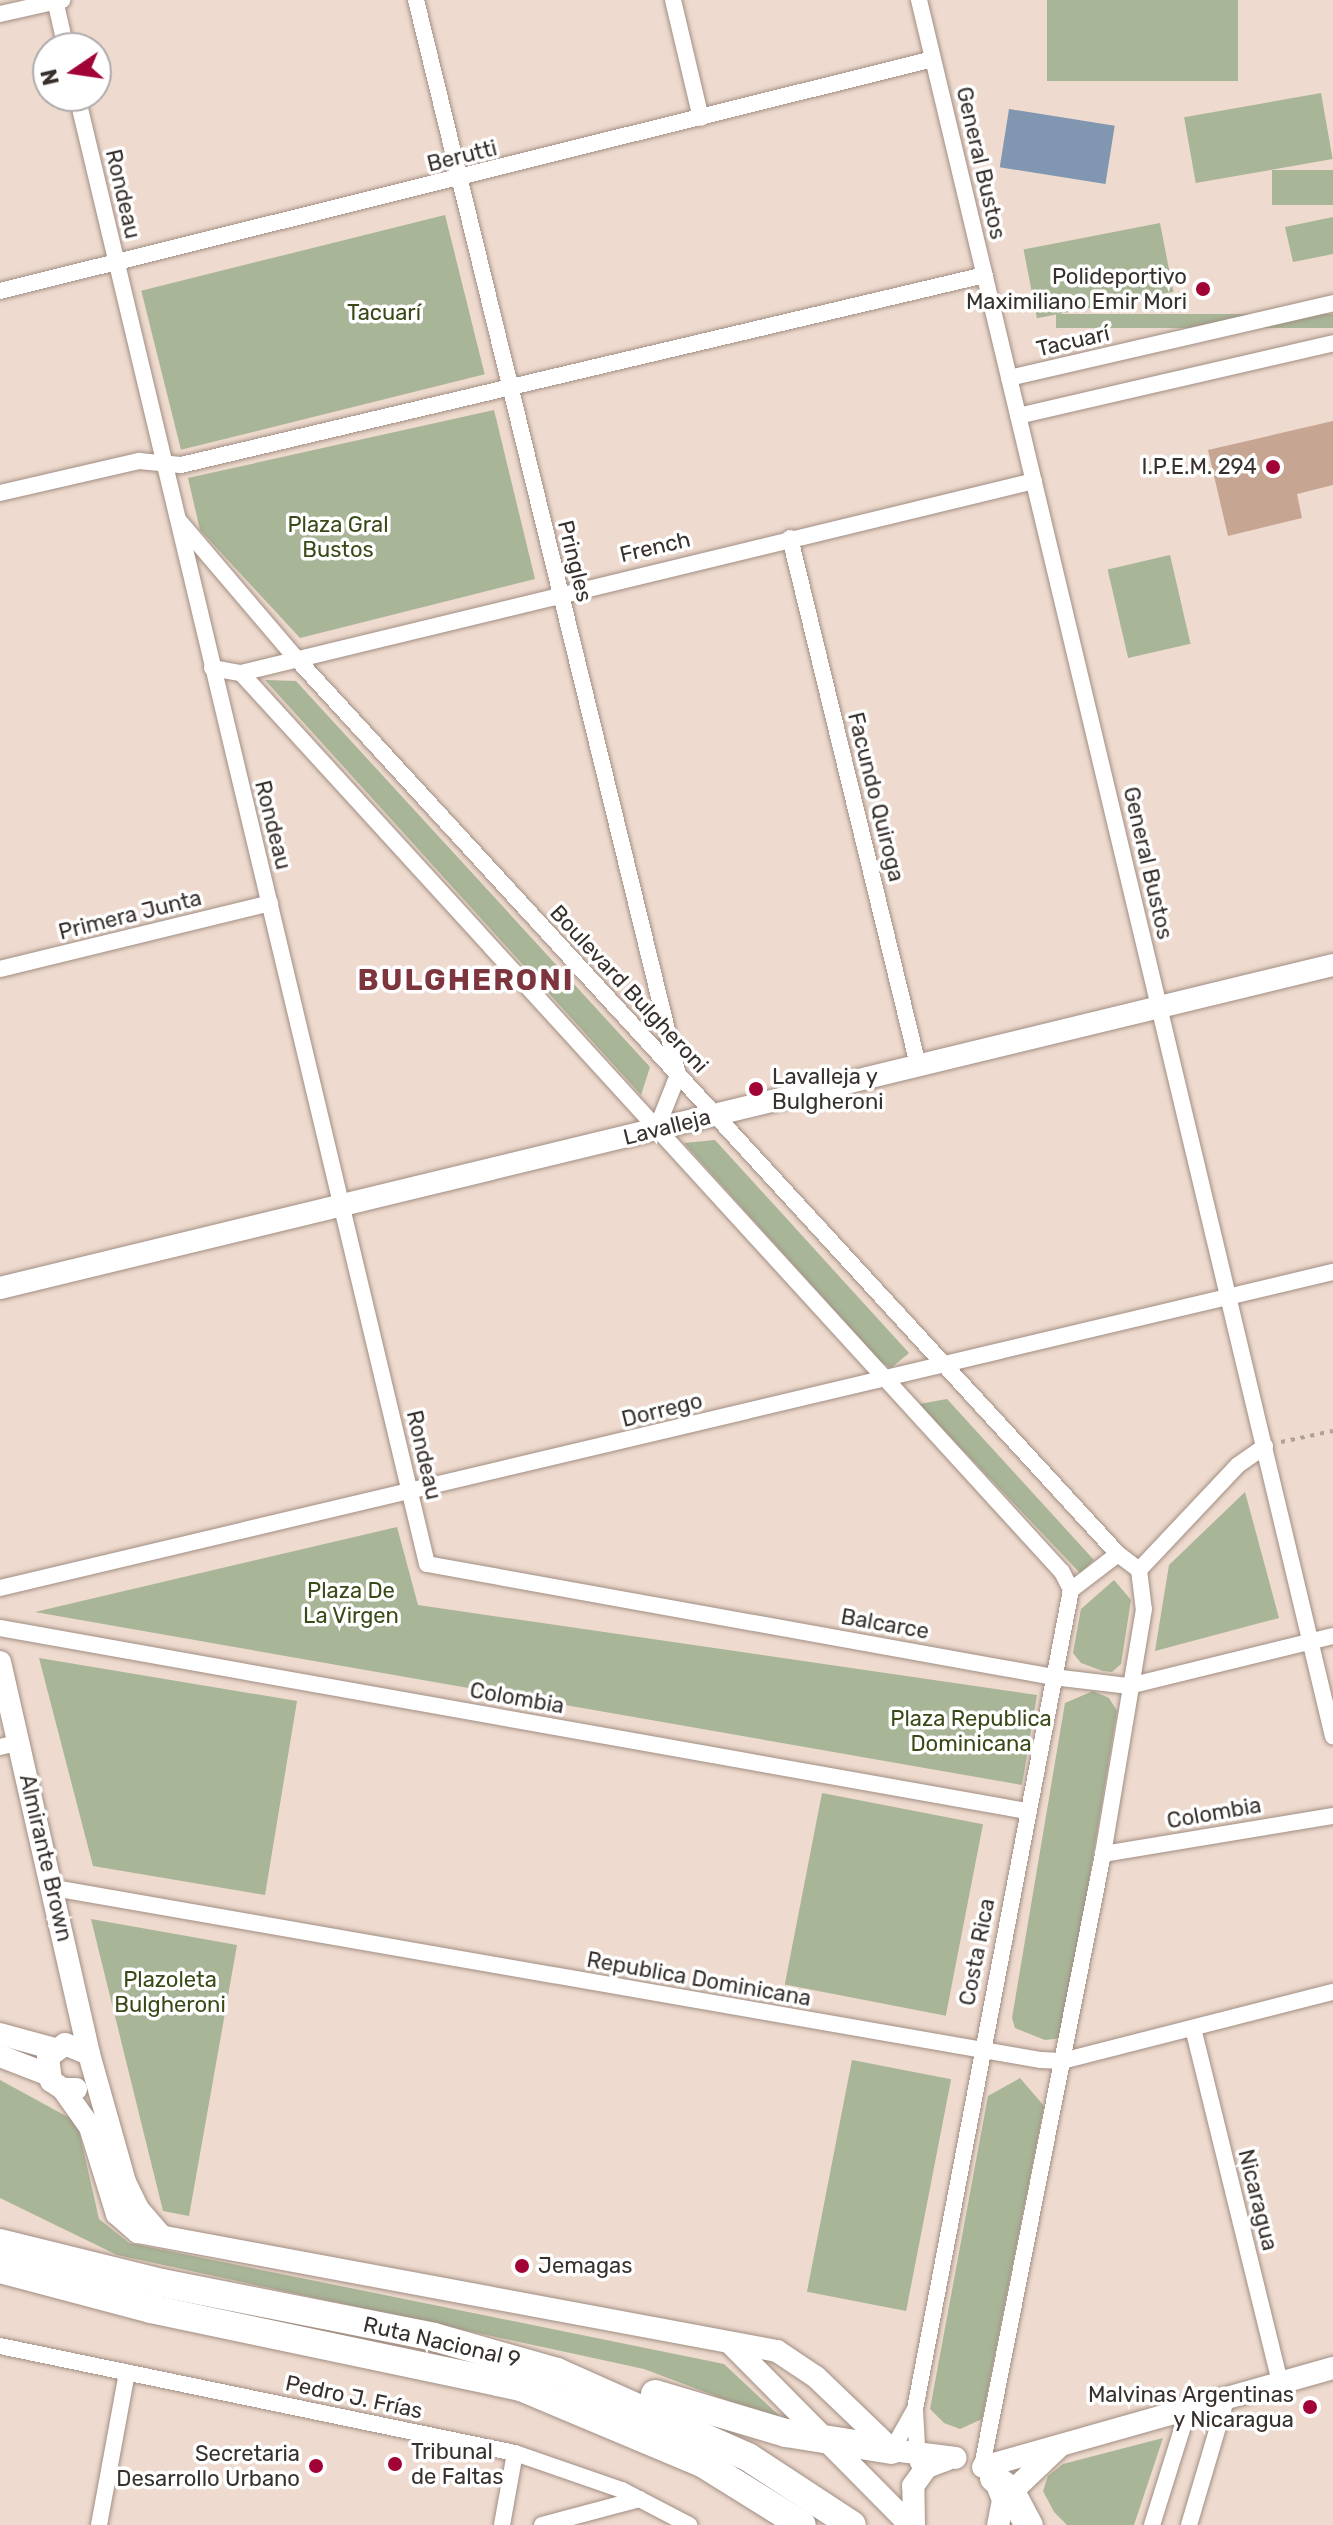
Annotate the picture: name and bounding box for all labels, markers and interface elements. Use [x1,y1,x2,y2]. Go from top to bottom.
north arrow [32,32,112,112]
text: N [35,66,65,88]
street label: General Bustos [951,84,1011,242]
street label: Berutti [424,135,500,177]
street label: Rondeau [100,147,146,241]
place label: Polideportivo Maximiliano Emir Mori [965,263,1187,314]
marker: Polideportivo Maximiliano Emir Mori [1194,280,1212,298]
park label: Tacuarí [347,300,421,326]
street label: Tacuarí [1034,320,1112,362]
place label: I.P.E.M. 294 [1142,454,1257,480]
marker: I.P.E.M. 294 [1264,458,1282,476]
park label: Plaza Gral Bustos [288,511,388,562]
street label: Pringles [552,517,598,605]
street label: French [617,526,693,568]
street label: Facundo Quiroga [842,710,910,884]
street label: Rondeau [249,778,297,872]
street label: General Bustos [1118,784,1178,942]
street label: Primera Junta [56,884,204,946]
street label: Boulevard Bulgheroni [544,900,714,1078]
district label: BULGHERONI [358,962,574,998]
place label: Lavalleja y Bulgheroni [772,1063,884,1114]
marker: Lavalleja y Bulgheroni [747,1080,765,1098]
street label: Lavalleja [621,1103,713,1151]
street label: Dorrego [619,1387,705,1433]
street label: Rondeau [401,1408,447,1502]
park label: Plaza De La Virgen [303,1577,399,1628]
street label: Balcarce [839,1603,931,1645]
street label: Colombia [468,1677,566,1719]
park label: Plaza Republica Dominicana [890,1705,1052,1756]
street label: Almirante Brown [14,1772,78,1944]
street label: Colombia [1165,1792,1263,1834]
street label: Costa Rica [954,1896,1000,2008]
street label: Republica Dominicana [585,1946,813,2012]
park label: Plazoleta Bulgheroni [114,1966,226,2018]
street label: Nicaragua [1233,2146,1283,2254]
place label: Jemagas [538,2253,632,2279]
marker: Jemagas [513,2257,531,2275]
street label: Ruta Nacional 9 [361,2311,523,2373]
street label: Pedro J. Frías [283,2370,425,2424]
place label: Malvinas Argentinas y Nicaragua [1087,2381,1294,2432]
marker: Malvinas Argentinas y Nicaragua [1301,2398,1319,2416]
place label: Tribunal de Faltas [411,2438,503,2490]
place label: Secretaria Desarrollo Urbano [116,2440,300,2492]
marker: Tribunal de Faltas [386,2455,404,2473]
marker: Secretaria Desarrollo Urbano [307,2457,325,2475]

